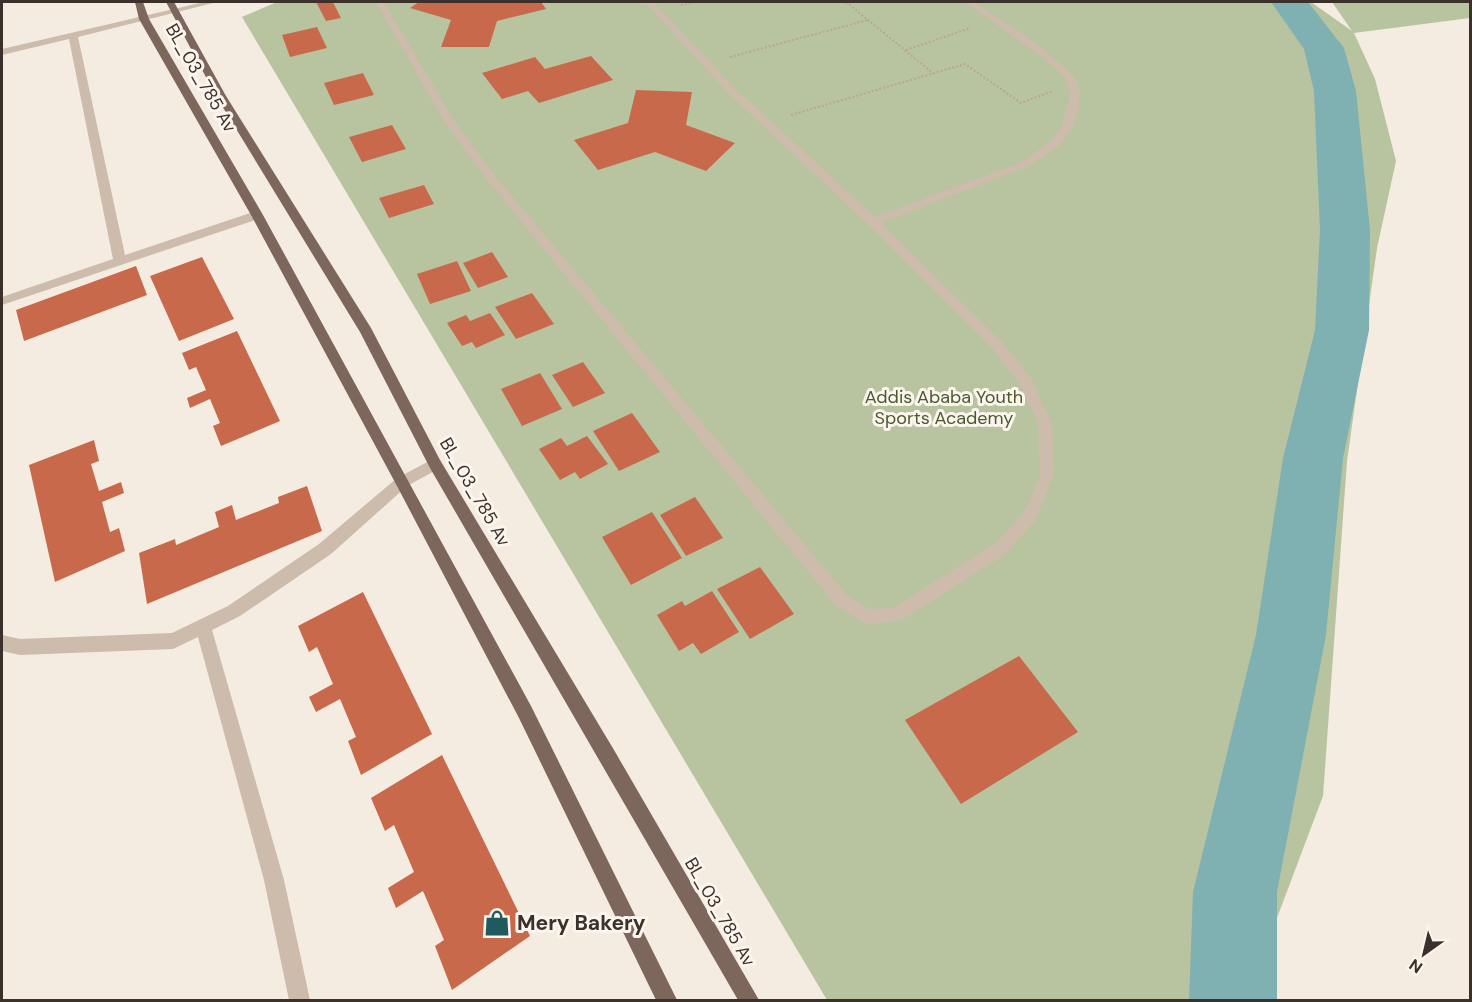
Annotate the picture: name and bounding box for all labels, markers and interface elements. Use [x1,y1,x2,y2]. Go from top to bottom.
street label: BL_03_785 Av [160,19,242,137]
park label: Addis Ababa Youth Sports Academy [865,385,1023,430]
street label: BL_03_785 Av [434,433,516,551]
street label: BL_03_785 Av [679,853,761,971]
shop icon: Mery Bakery [482,908,512,938]
place label: Mery Bakery [517,909,646,937]
north arrow [1394,924,1454,984]
text: N [1405,954,1427,978]

